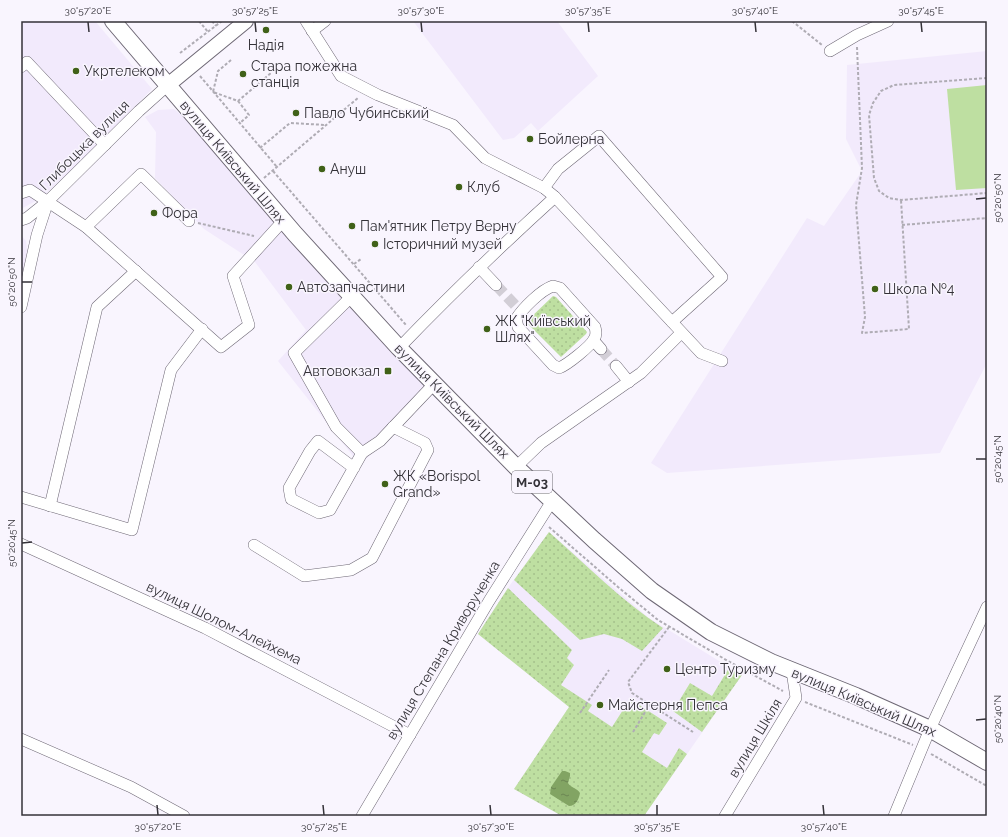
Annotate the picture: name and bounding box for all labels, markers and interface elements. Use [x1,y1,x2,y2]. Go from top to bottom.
text: 30°57'20"E [65,5,111,16]
text: 30°57'25"E [232,5,278,16]
text: 30°57'30"E [398,5,444,16]
text: 30°57'35"E [565,5,611,16]
text: 30°57'40"E [732,5,778,16]
text: 30°57'45"E [898,5,944,16]
marker: Надія [261,25,271,35]
place label: Надія [248,37,284,53]
place label: Стара пожежна станція [251,58,357,90]
place label: Укртелеком [84,63,165,79]
marker: Укртелеком [71,66,81,76]
marker: Стара пожежна станція [238,69,248,79]
street label: Глибоцька вулиця [36,97,132,193]
street label: вулиця Київський Шлях [177,97,289,227]
place label: Павло Чубинський [304,105,429,121]
marker: Павло Чубинський [291,108,301,118]
place label: Бойлерна [538,131,604,147]
marker: Бойлерна [525,134,535,144]
place label: Ануш [330,161,366,177]
marker: Ануш [317,164,327,174]
text: 50°20'50"N [992,173,1003,223]
place label: Клуб [467,179,500,195]
marker: Клуб [454,182,464,192]
place label: Фора [162,205,198,221]
marker: Фора [149,208,159,218]
place label: Пам'ятник Петру Верну [360,218,517,234]
marker: Пам'ятник Петру Верну [347,221,357,231]
place label: Історичний музей [383,236,502,252]
marker: Історичний музей [370,239,380,249]
text: 50°20'50"N [6,257,17,307]
place label: Автозапчастини [297,279,405,295]
place label: Школа №4 [883,281,955,297]
marker: Автозапчастини [284,282,294,292]
marker: Школа №4 [870,284,880,294]
place label: ЖК "Київський Шлях" [495,313,591,345]
marker: ЖК "Київський Шлях" [482,324,492,334]
street label: вулиця Київський Шлях [391,340,513,462]
place label: Автовокзал [303,363,380,379]
marker: Автовокзал [383,366,393,376]
text: 50°20'45"N [992,435,1003,483]
place label: ЖК «Borispol Grand» [393,468,480,500]
road number: М-03 [512,471,552,493]
marker: ЖК «Borispol Grand» [380,479,390,489]
text: 50°20'45"N [6,519,17,567]
street label: вулиця Степана Криворученка [383,558,503,742]
street label: вулиця Шолом-Алейхема [144,578,304,668]
place label: Центр Туризму [675,661,776,677]
marker: Центр Туризму [662,664,672,674]
street label: вулиця Київський Шлях [789,664,939,740]
text: 50°20'40"N [992,695,1003,743]
street label: вулиця Шкіля [725,696,785,780]
place label: Майстерня Пепса [608,697,728,713]
marker: Майстерня Пепса [595,700,605,710]
text: 30°57'20"E [135,821,181,832]
text: 30°57'25"E [301,821,347,832]
text: 30°57'30"E [468,821,514,832]
text: 30°57'35"E [634,821,680,832]
text: 30°57'40"E [801,821,847,832]

